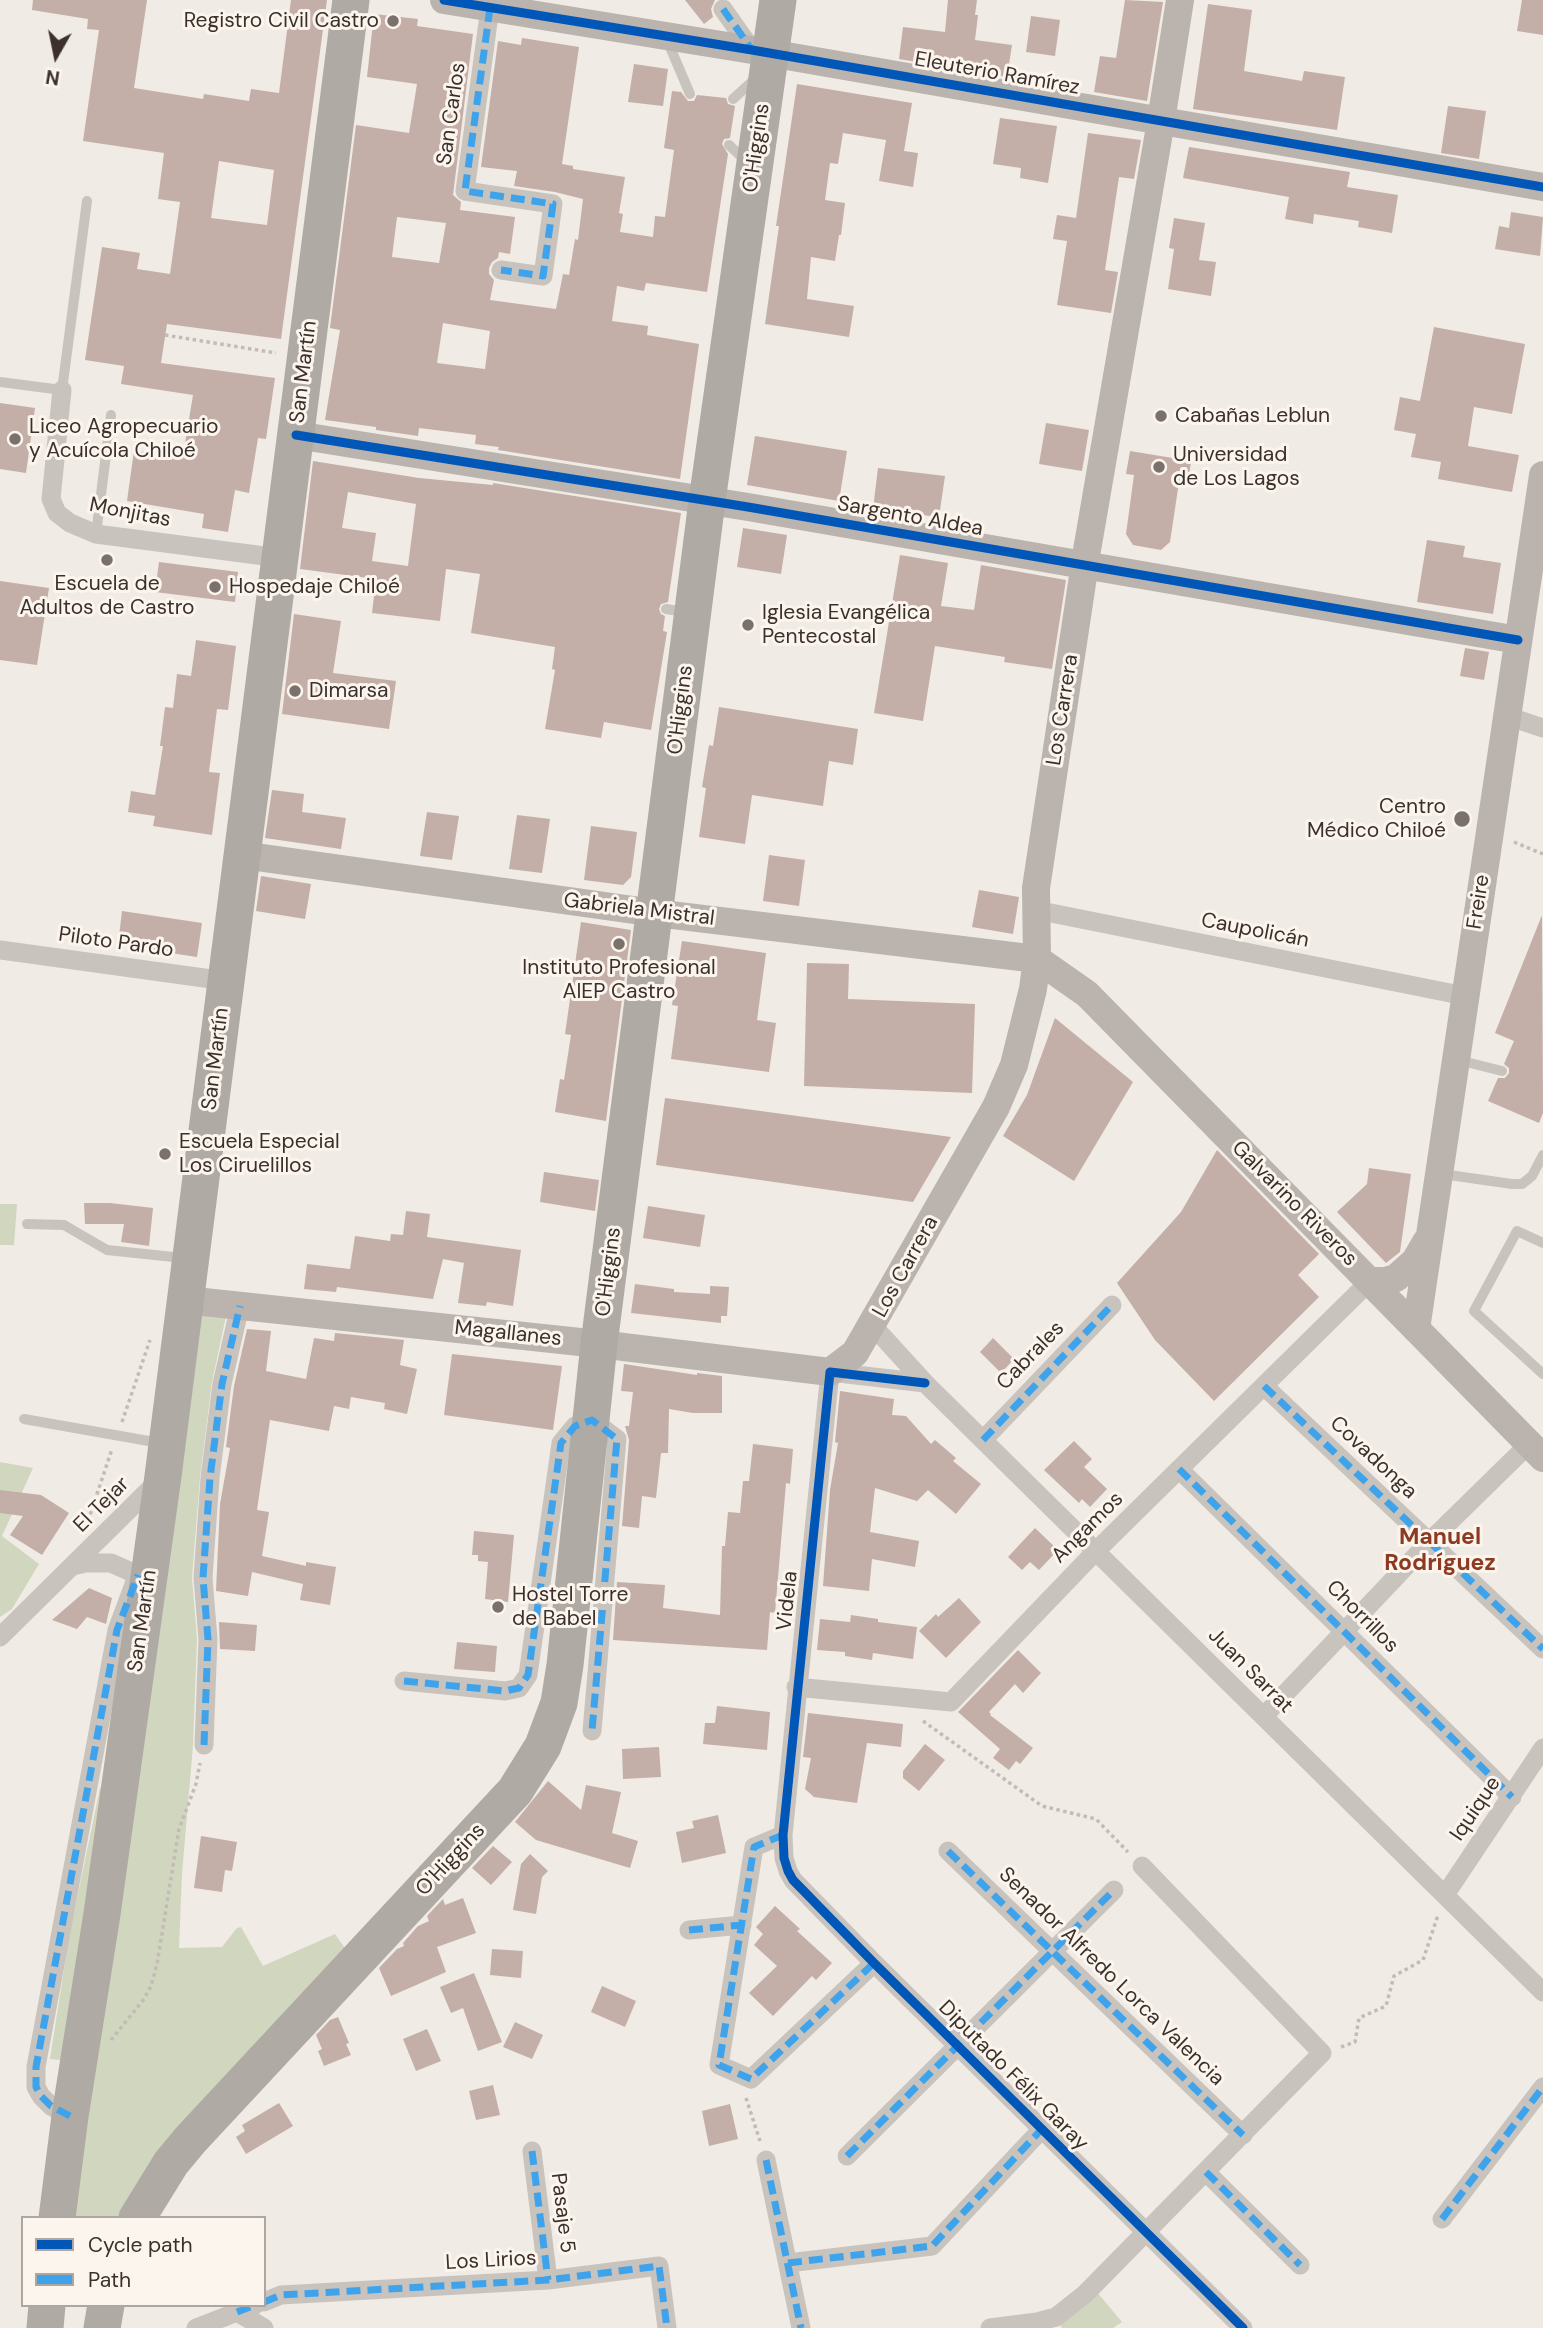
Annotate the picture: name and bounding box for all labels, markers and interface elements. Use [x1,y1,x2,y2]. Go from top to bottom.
place label: Registro Civil Castro [184,8,379,34]
marker: Registro Civil Castro [385,13,401,29]
north arrow [21,21,91,91]
street label: Eleuterio Ramírez [913,47,1081,101]
street label: San Carlos [432,61,472,167]
text: N [44,64,61,91]
street label: O'Higgins [738,102,776,194]
street label: San Martín [285,319,323,425]
place label: Cabañas Leblun [1175,403,1330,429]
marker: Cabañas Leblun [1153,408,1169,424]
place label: Liceo Agropecuario y Acuícola Chiloé [29,414,218,464]
marker: Liceo Agropecuario y Acuícola Chiloé [7,431,23,447]
place label: Universidad de Los Lagos [1173,442,1300,492]
marker: Universidad de Los Lagos [1151,459,1167,475]
street label: Sargento Aldea [835,492,985,542]
street label: Monjitas [87,493,173,533]
marker: Escuela de Adultos de Castro [99,552,115,568]
place label: Escuela de Adultos de Castro [19,571,195,621]
place label: Hospedaje Chiloé [229,574,400,600]
marker: Hospedaje Chiloé [207,579,223,595]
place label: Iglesia Evangélica Pentecostal [762,600,930,650]
marker: Iglesia Evangélica Pentecostal [740,617,756,633]
street label: Los Carrera [1042,653,1084,767]
street label: O'Higgins [663,664,699,756]
place label: Dimarsa [309,678,388,704]
marker: Dimarsa [287,683,303,699]
place label: Centro Médico Chiloé [1307,794,1446,844]
marker: Centro Médico Chiloé [1452,809,1472,829]
street label: Freire [1462,873,1496,931]
street label: Gabriela Mistral [562,888,716,932]
street label: Caupolicán [1199,908,1311,954]
street label: Piloto Pardo [57,922,175,964]
marker: Instituto Profesional AIEP Castro [611,936,627,952]
place label: Instituto Profesional AIEP Castro [522,955,716,1005]
street label: San Martín [197,1006,235,1112]
place label: Escuela Especial Los Ciruelillos [179,1129,340,1179]
street label: Galvarino Riveros [1226,1136,1362,1272]
marker: Escuela Especial Los Ciruelillos [157,1146,173,1162]
street label: Los Carrera [868,1212,944,1322]
street label: O'Higgins [591,1226,627,1318]
street label: Magallanes [453,1316,563,1352]
street label: Cabrales [992,1316,1070,1396]
street label: Covadonga [1324,1411,1422,1505]
street label: El Tejar [69,1472,135,1538]
street label: Angamos [1047,1487,1129,1569]
district label: Manuel Rodríguez [1384,1524,1496,1578]
street label: San Martín [123,1568,163,1674]
street label: Videla [772,1570,804,1632]
street label: Chorrillos [1320,1575,1404,1659]
place label: Hostel Torre de Babel [512,1582,628,1632]
marker: Hostel Torre de Babel [490,1599,506,1615]
street label: Juan Sarrat [1202,1623,1298,1719]
street label: Iquique [1445,1772,1507,1846]
street label: O'Higgins [411,1818,491,1902]
street label: Senador Alfredo Lorca Valencia [993,1862,1229,2092]
street label: Diputado Félix Garay [933,1996,1093,2156]
street label: Pasaje 5 [545,2172,579,2254]
legend [21,2216,266,2307]
text: Cycle path [88,2231,193,2259]
street label: Los Lirios [445,2246,537,2276]
text: Path [88,2266,131,2294]

